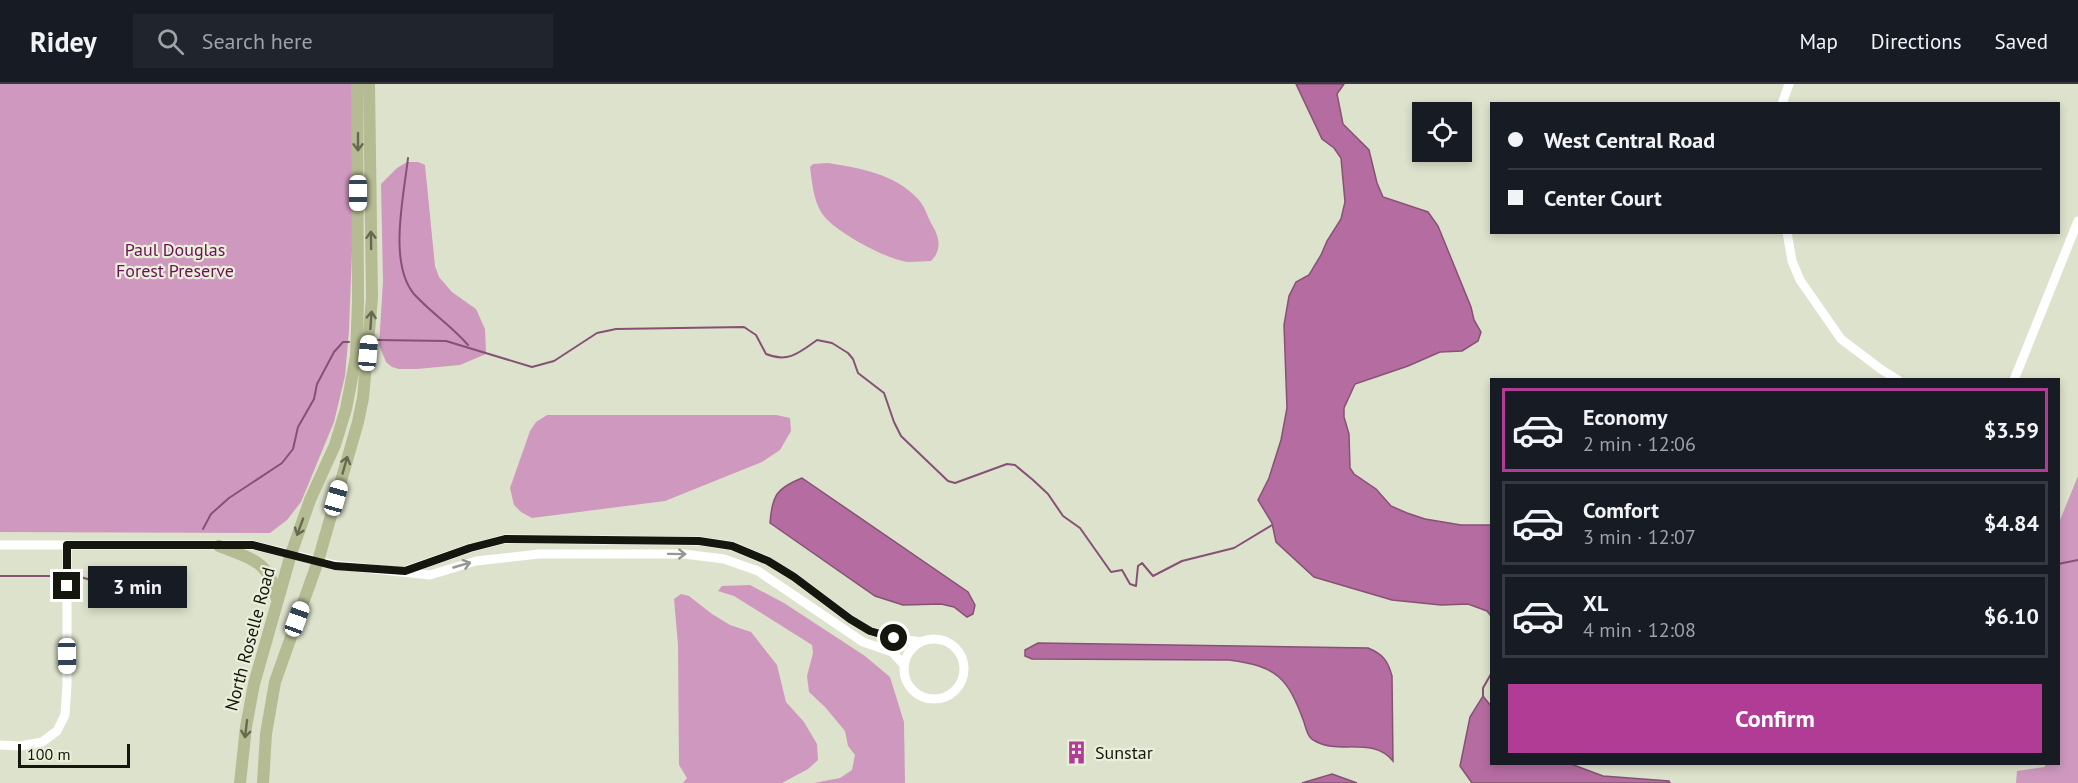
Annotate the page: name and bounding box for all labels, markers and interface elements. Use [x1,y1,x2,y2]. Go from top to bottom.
search box [133,14,553,68]
text: Ridey [30,23,97,60]
icon: search [154,25,187,58]
text: Search here [202,27,313,55]
text: Map [1799,28,1838,55]
text: Directions [1871,28,1962,55]
text: Saved [1995,28,2048,55]
map controls [1412,102,1472,162]
button: locate [1412,102,1472,162]
text: West Central Road [1544,126,1715,154]
one-way arrow [352,132,363,152]
car [349,175,367,211]
text: Center Court [1544,184,1662,212]
one-way arrow [366,230,377,250]
park label: Paul Douglas Forest Preserve [116,238,234,282]
one-way arrow [366,310,377,330]
car [357,334,379,372]
icon: car [1511,403,1565,457]
text: Economy [1583,403,1667,431]
text: $3.59 [1984,416,2039,444]
text: 2 min · 12:06 [1583,431,1696,457]
one-way arrow [340,456,351,475]
car [322,478,350,518]
icon: car [1511,496,1565,550]
text: Comfort [1583,496,1659,524]
text: $4.84 [1984,509,2039,537]
one-way arrow [294,518,305,536]
text: 3 min · 12:07 [1583,524,1696,550]
one-way arrow [666,549,686,560]
one-way arrow [452,559,471,570]
street label: North Roselle Road [219,564,280,713]
callout: 3 min [88,565,187,607]
route end [53,572,80,599]
text: 3 min [113,574,162,600]
icon: car [1511,589,1565,643]
text: XL [1583,589,1608,617]
car [282,599,312,639]
text: $6.10 [1984,602,2039,630]
text: 4 min · 12:08 [1583,617,1696,643]
route start [880,624,907,651]
car [58,638,76,674]
button: Confirm [1508,684,2042,753]
one-way arrow [240,719,251,738]
building icon: Sunstar [1064,740,1090,766]
scale bar [18,741,130,768]
place label: Sunstar [1095,741,1153,764]
text: 100 m [27,744,70,764]

